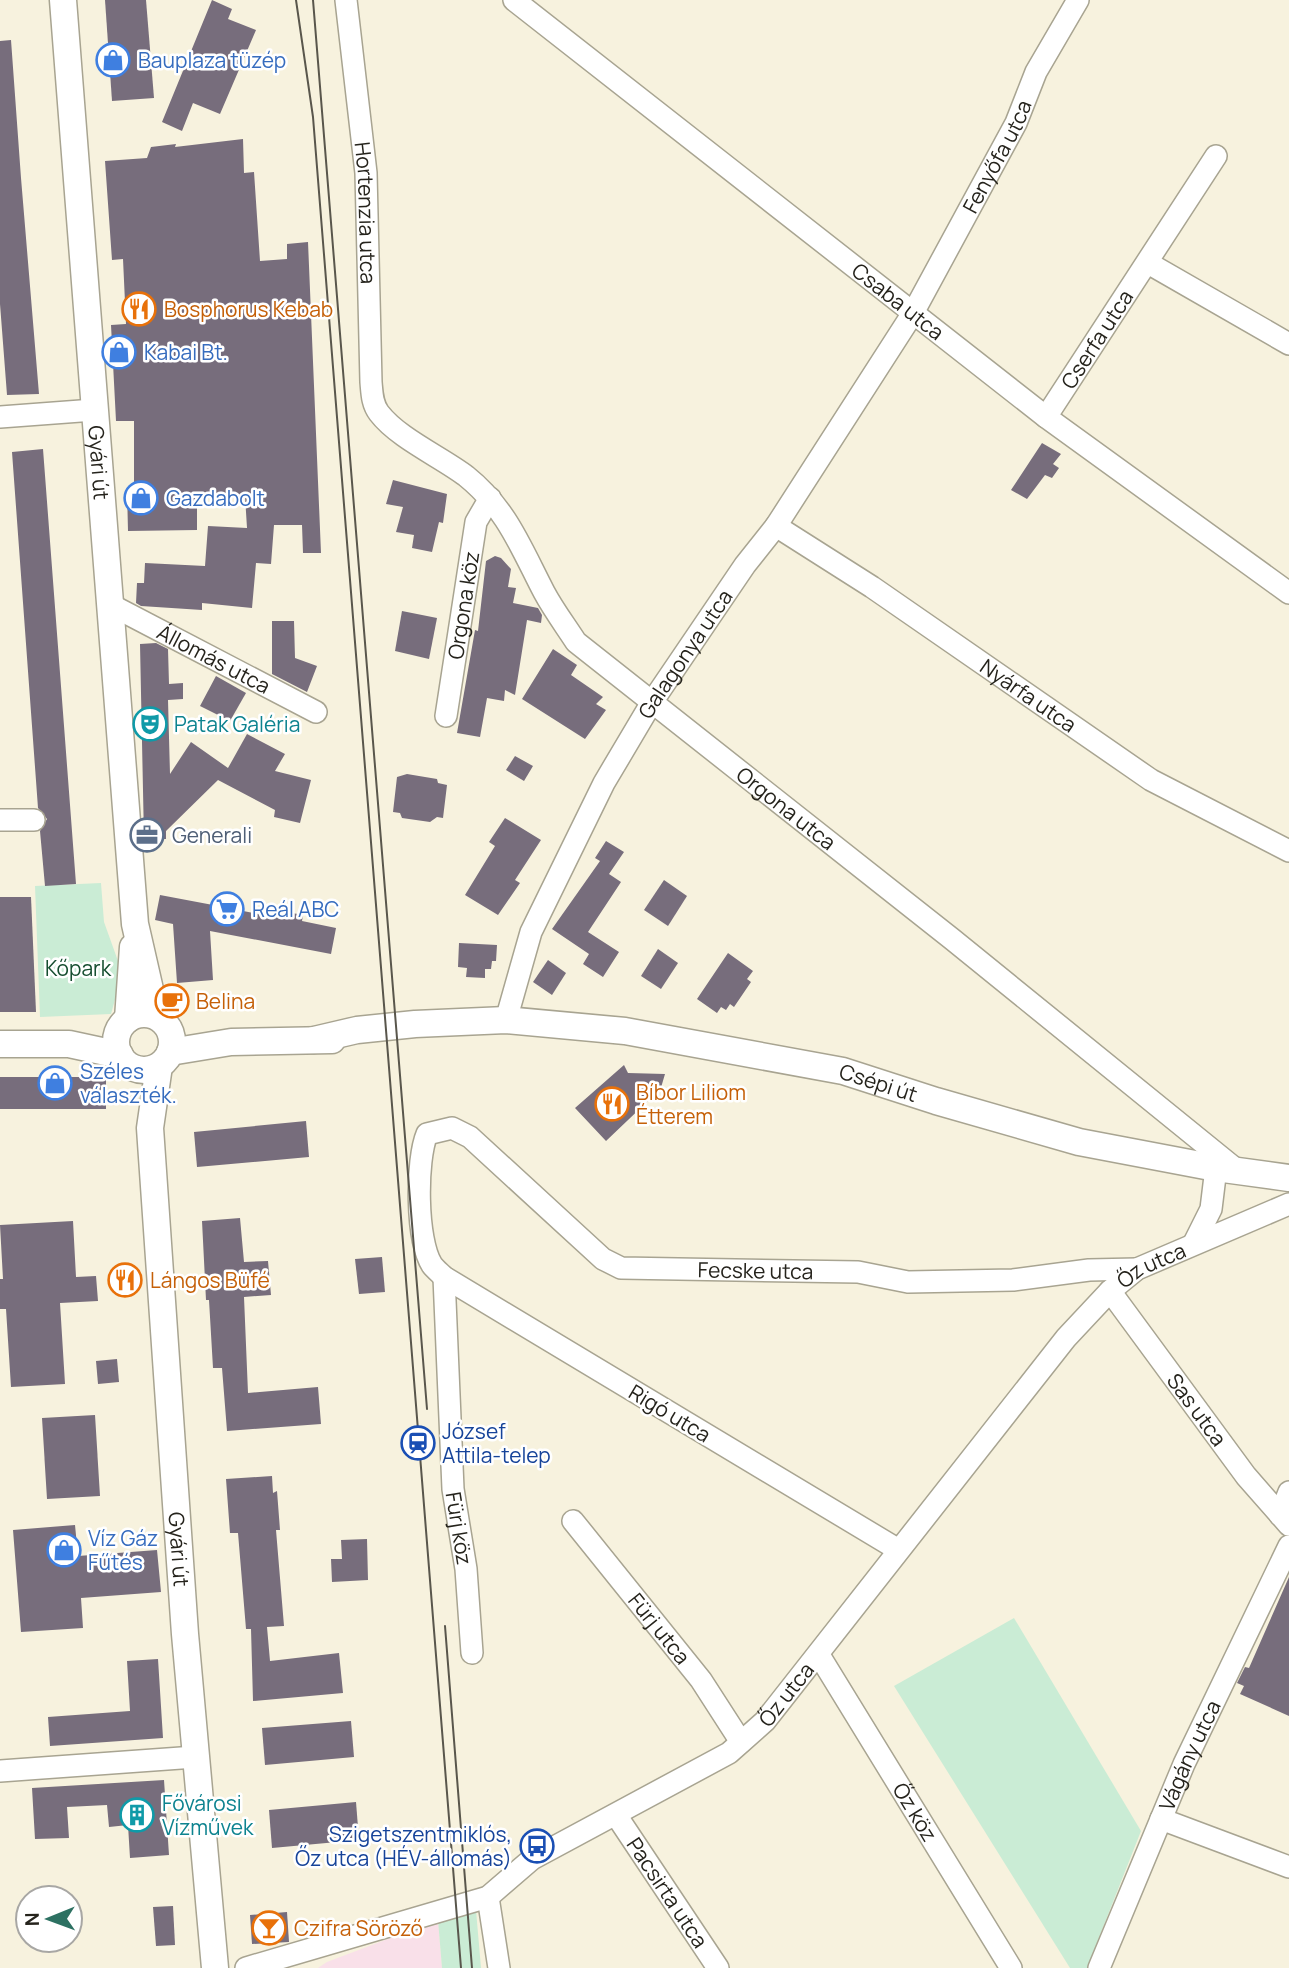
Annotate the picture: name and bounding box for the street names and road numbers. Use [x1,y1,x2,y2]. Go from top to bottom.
street label: Fenyőfa utca [956,96,1038,218]
street label: Hortenzia utca [348,140,383,284]
street label: Csaba utca [846,256,950,346]
street label: Cserfa utca [1054,284,1139,394]
street label: Gyári út [82,424,116,501]
street label: Orgona köz [441,549,485,661]
street label: Galagonya utca [631,584,739,723]
street label: Állomás utca [152,618,275,700]
street label: Nyárfa utca [975,652,1082,738]
street label: Orgona utca [731,760,842,856]
street label: Csépi út [836,1057,921,1108]
street label: Őz utca [1111,1236,1190,1294]
street label: Fecske utca [698,1255,814,1285]
street label: Sas utca [1161,1367,1233,1451]
street label: Rigó utca [624,1378,716,1448]
street label: Fürj köz [440,1490,479,1567]
street label: Gyári út [163,1511,196,1588]
street label: Fürj utca [622,1587,697,1670]
street label: Őz utca [752,1657,820,1732]
street label: Vágány utca [1152,1695,1227,1815]
street label: Őz köz [887,1777,944,1846]
street label: Pacsirta utca [621,1832,714,1953]

